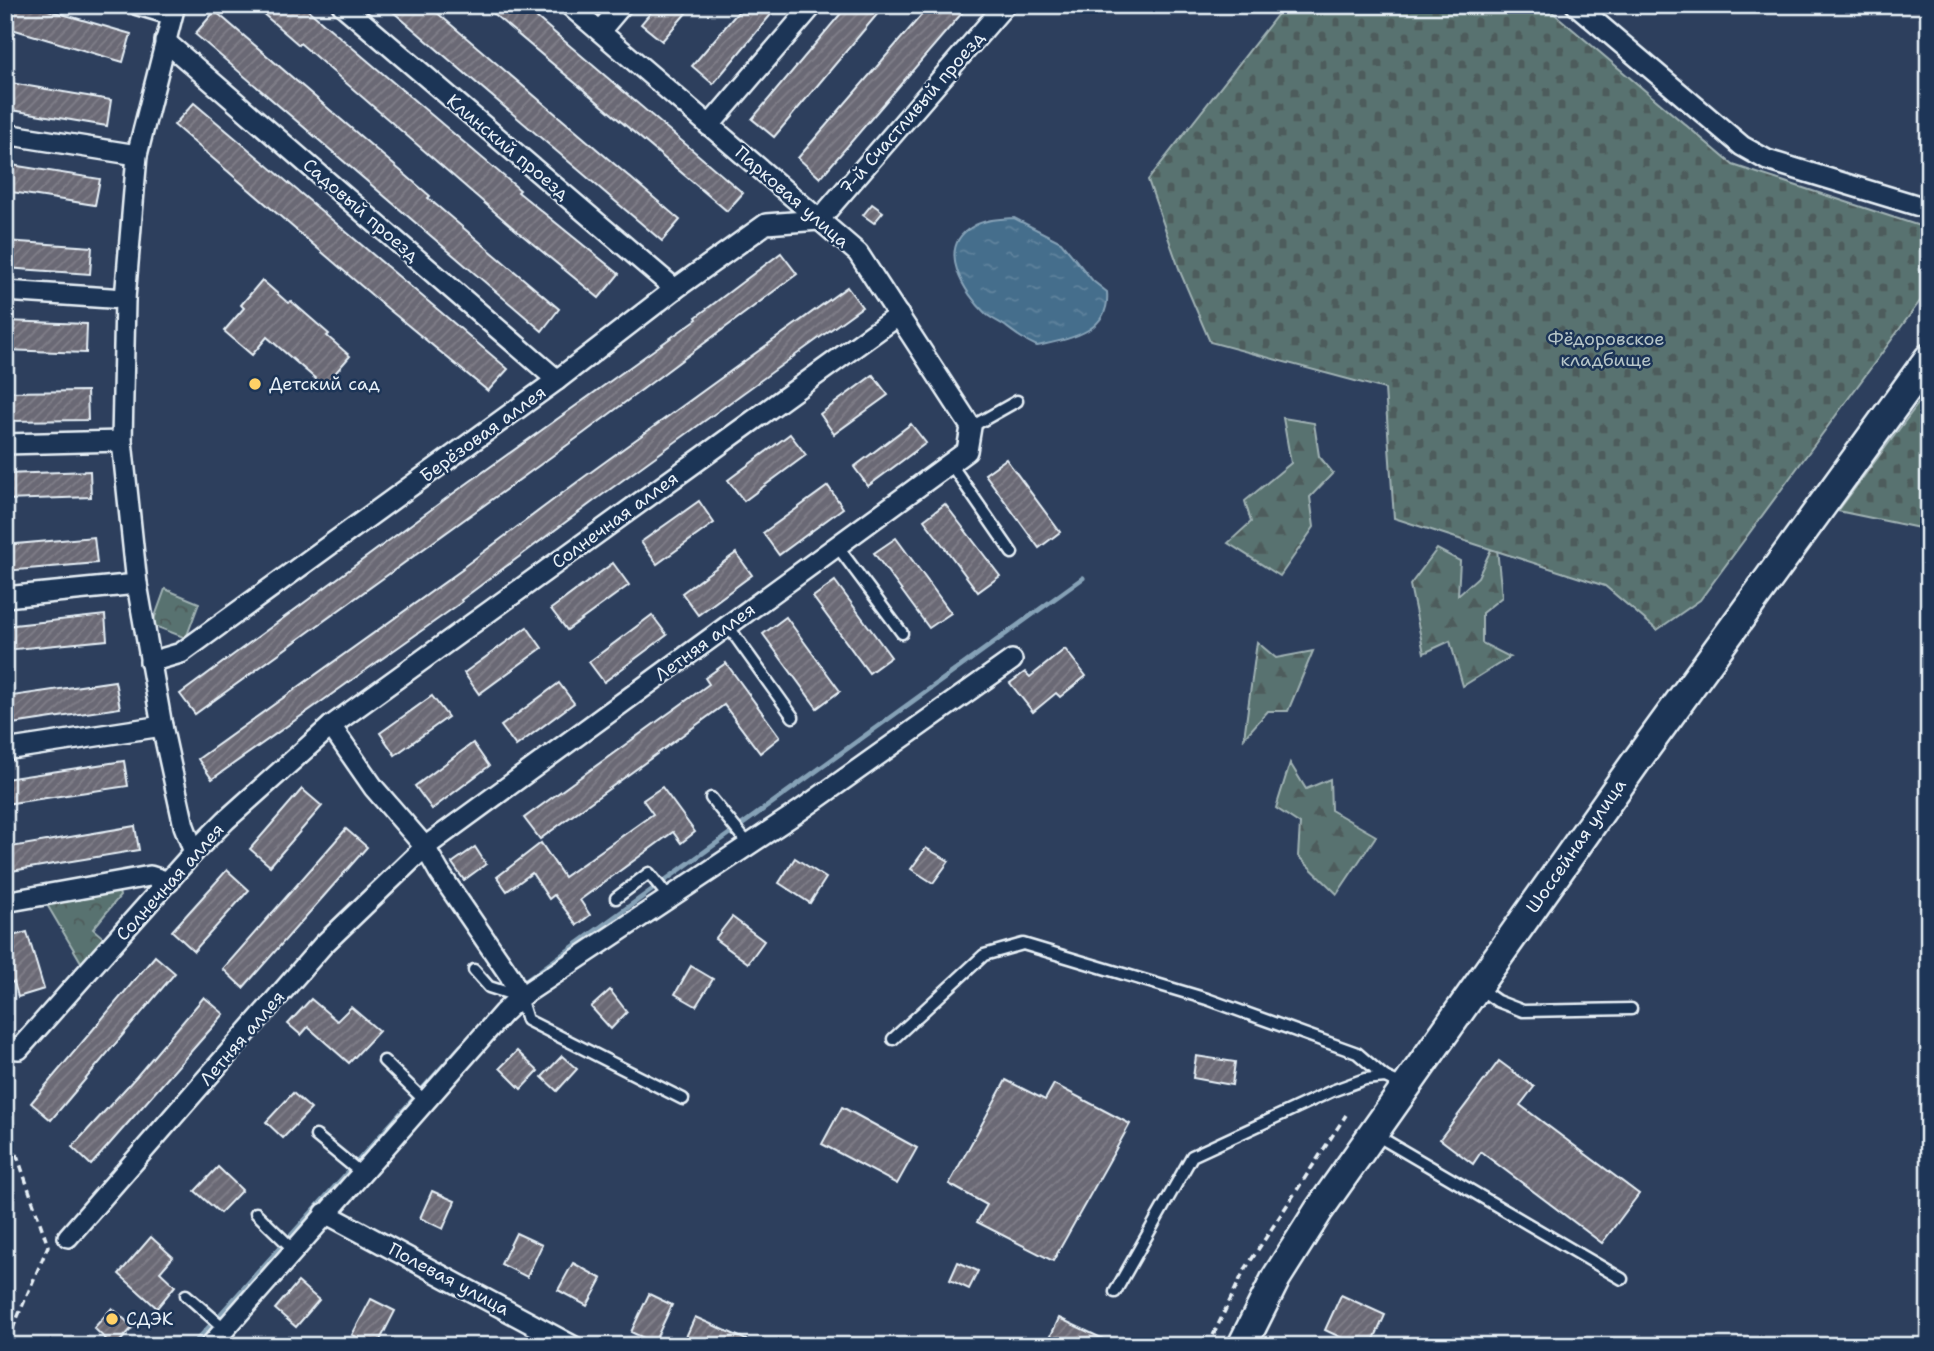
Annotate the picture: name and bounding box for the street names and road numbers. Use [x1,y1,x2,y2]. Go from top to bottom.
street label: 7-й Счастливый проезд [834,26,990,200]
street label: Клинский проезд [442,89,575,206]
street label: Парковая улица [730,141,854,253]
street label: Садовый проезд [298,153,425,268]
street label: Берёзовая аллея [415,380,551,488]
street label: Солнечная аллея [547,466,683,574]
street label: Летняя аллея [650,597,760,687]
street label: Шоссейная улица [1521,774,1631,918]
street label: Солнечная аллея [111,818,229,946]
street label: Летняя аллея [194,985,290,1091]
street label: Полевая улица [384,1237,514,1321]

